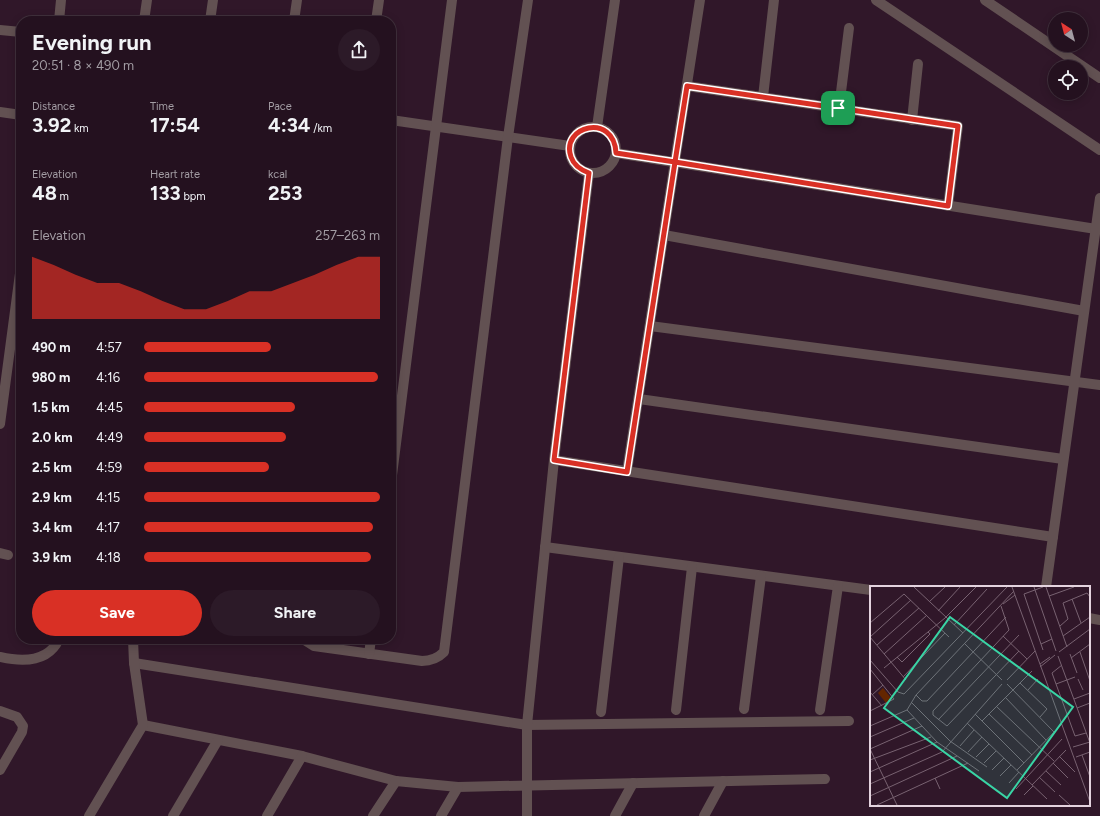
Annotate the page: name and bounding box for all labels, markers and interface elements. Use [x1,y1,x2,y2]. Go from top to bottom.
north arrow [1048,12,1088,52]
map controls [1048,12,1088,100]
text: Evening run [32,29,152,56]
button: share [338,29,380,71]
text: 20:51 · 8 × 490 m [32,58,134,73]
button: locate [1048,60,1088,100]
pin [821,91,855,125]
icon: arrive [827,97,849,119]
text: Distance [32,100,75,113]
text: Time [150,100,174,113]
text: Pace [268,100,292,113]
text: 3.92 [32,113,71,137]
text: 17:54 [150,113,200,137]
text: 4:34 [268,113,310,137]
text: km [71,122,89,135]
text: /km [310,122,332,135]
text: Elevation [32,168,77,181]
text: Heart rate [150,168,200,181]
text: kcal [268,168,287,181]
text: 48 [32,181,57,205]
text: 133 [150,181,181,205]
text: 253 [268,181,302,205]
text: m [57,190,69,203]
text: bpm [181,190,206,203]
text: Elevation [32,228,85,243]
text: 257–263 m [315,228,380,243]
text: 490 m [32,340,71,355]
text: 4:57 [96,340,122,355]
text: 980 m [32,370,70,385]
text: 4:16 [96,370,120,385]
text: 1.5 km [32,400,70,415]
text: 4:45 [96,400,123,415]
text: 2.0 km [32,430,73,445]
text: 4:49 [96,430,123,445]
text: 2.5 km [32,460,72,475]
text: 4:59 [96,460,122,475]
text: 2.9 km [32,490,72,505]
text: 4:15 [96,490,120,505]
text: 3.4 km [32,520,72,535]
text: 4:17 [96,520,120,535]
text: 3.9 km [32,550,71,565]
text: 4:18 [96,550,121,565]
inset map [870,586,1090,806]
button: Save [32,590,202,636]
button: Share [210,590,380,636]

